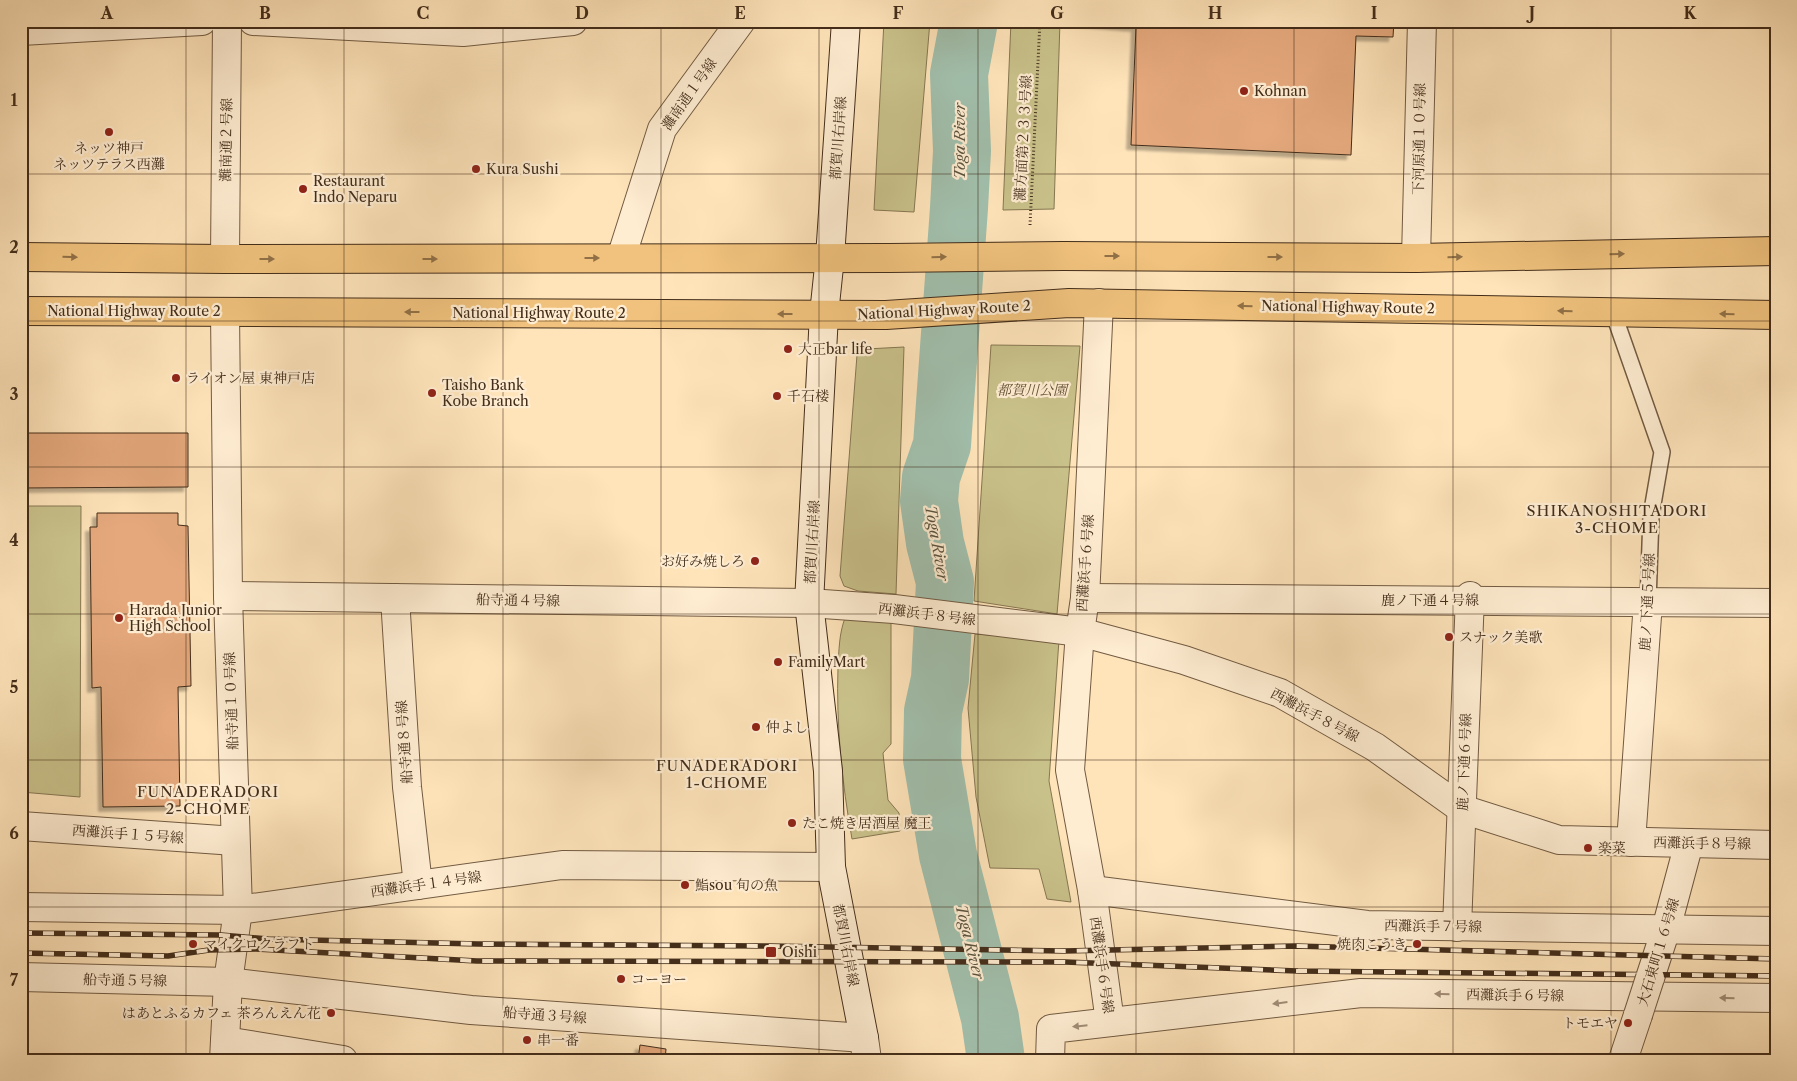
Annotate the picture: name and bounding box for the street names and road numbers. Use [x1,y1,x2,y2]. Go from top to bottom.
street label: 灘南通１号線 [658,54,720,134]
street label: 灘方面第２３３号線 [1011,75,1035,201]
street label: 下河原通１０号線 [1409,83,1429,195]
street label: 都賀川右岸線 [826,95,850,181]
street label: 灘南通２号線 [216,98,236,182]
street label: National Highway Route 2 [857,296,1031,324]
street label: National Highway Route 2 [1261,296,1435,318]
street label: National Highway Route 2 [47,302,221,320]
street label: National Highway Route 2 [452,304,626,322]
street label: 都賀川右岸線 [801,500,823,584]
street label: 西灘浜手６号線 [1073,513,1097,613]
street label: 鹿ノ下通５号線 [1635,553,1659,651]
street label: 船寺通４号線 [476,590,560,610]
street label: 鹿ノ下通４号線 [1381,591,1479,609]
street label: 西灘浜手８号線 [877,599,977,629]
street label: 船寺通１０号線 [220,652,242,750]
street label: 西灘浜手８号線 [1268,684,1362,746]
street label: 船寺通８号線 [392,699,416,785]
street label: 鹿ノ下通６号線 [1453,713,1475,811]
street label: 西灘浜手１５号線 [72,821,184,847]
street label: 西灘浜手８号線 [1653,833,1751,853]
street label: 西灘浜手１４号線 [369,867,483,901]
street label: 大石東町１６号線 [1633,896,1683,1008]
street label: 都賀川右岸線 [829,902,863,988]
street label: 西灘浜手６号線 [1086,915,1118,1015]
street label: 西灘浜手７号線 [1384,916,1482,936]
street label: 船寺通５号線 [83,970,167,990]
street label: 西灘浜手６号線 [1466,985,1564,1005]
street label: 船寺通３号線 [502,1003,588,1027]

